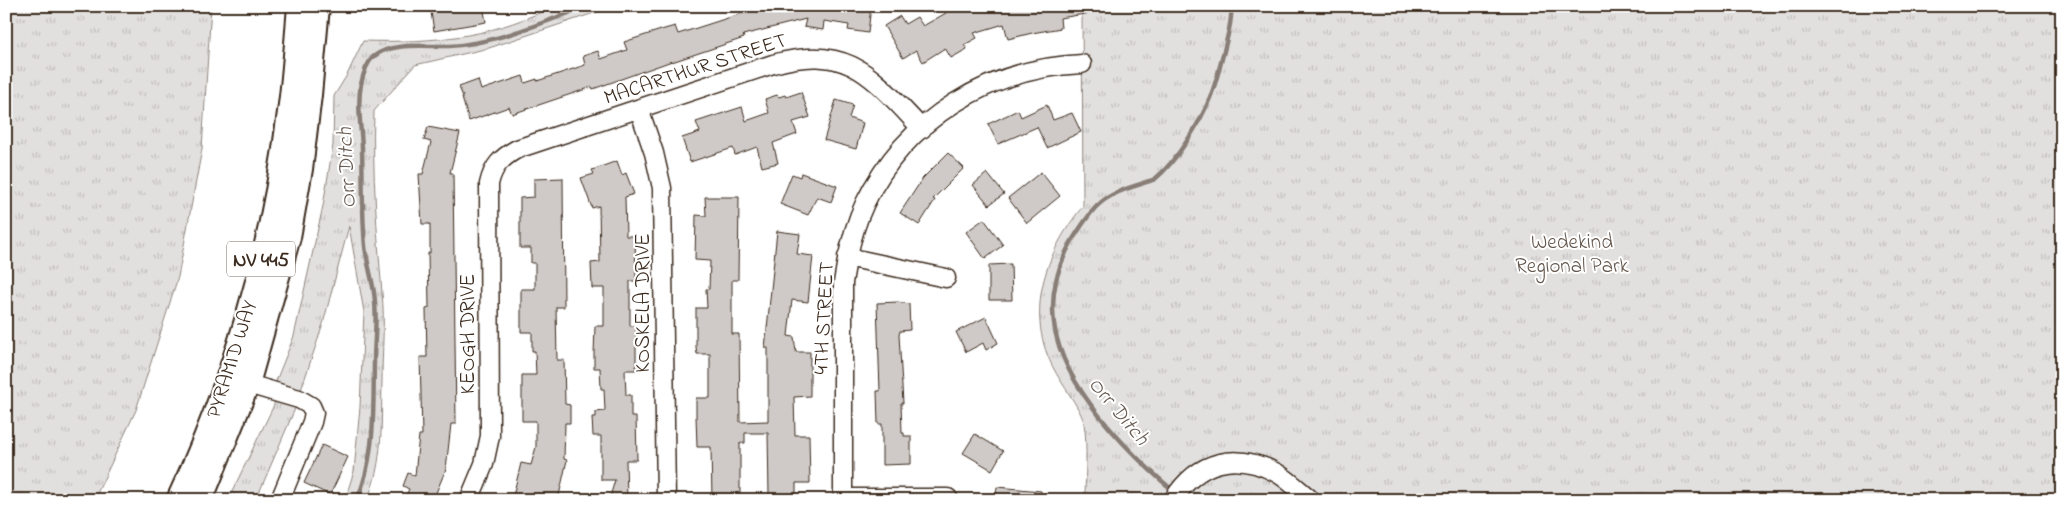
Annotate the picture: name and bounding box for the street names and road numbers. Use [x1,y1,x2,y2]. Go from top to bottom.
street label: MACARTHUR STREET [600,26,791,114]
street label: KOSKELA DRIVE [629,233,659,373]
road number: NV 445 [227,242,295,276]
street label: 4TH STREET [807,261,843,375]
street label: KEOGH DRIVE [454,274,484,394]
street label: PYRAMID WAY [200,296,266,422]

